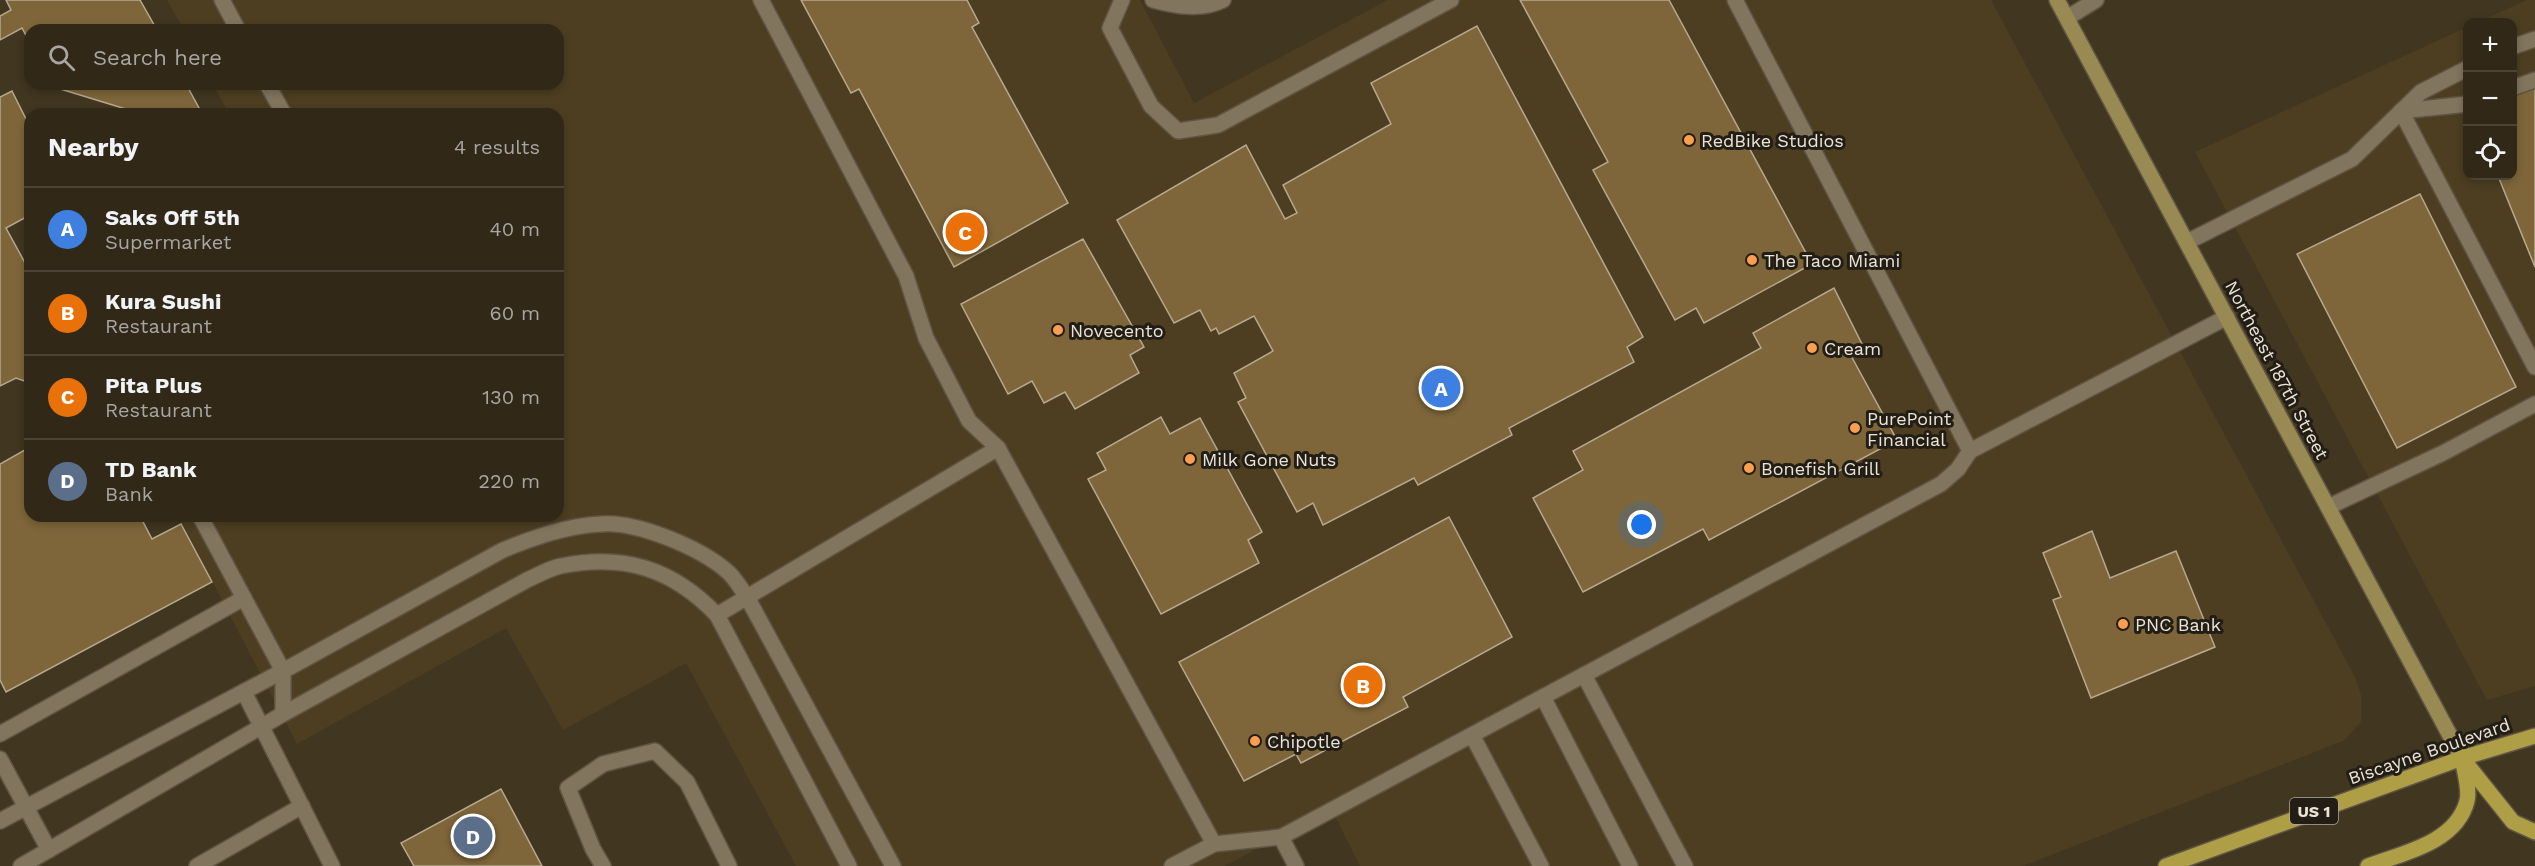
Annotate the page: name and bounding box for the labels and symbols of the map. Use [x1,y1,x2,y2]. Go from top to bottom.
place label: RedBike Studios [1701,130,1844,151]
marker: RedBike Studios [1682,133,1696,147]
pin: C [946,210,984,254]
place label: The Taco Miami [1764,250,1900,271]
marker: The Taco Miami [1745,253,1759,267]
street label: Northeast 187th Street [2221,277,2333,463]
place label: Novecento [1070,320,1163,341]
marker: Novecento [1051,323,1065,337]
place label: Cream [1824,338,1881,359]
marker: Cream [1805,341,1819,355]
pin: A [1422,366,1460,410]
place label: PurePoint Financial [1867,408,1952,450]
marker: PurePoint Financial [1848,421,1862,435]
place label: Milk Gone Nuts [1202,449,1336,470]
marker: Milk Gone Nuts [1183,452,1197,466]
place label: Bonefish Grill [1761,458,1880,479]
marker: Bonefish Grill [1742,461,1756,475]
your location [1627,510,1656,539]
place label: PNC Bank [2135,614,2221,635]
marker: PNC Bank [2116,617,2130,631]
pin: B [1344,662,1382,708]
street label: Biscayne Boulevard [2345,713,2513,789]
place label: Chipotle [1267,731,1341,752]
marker: Chipotle [1248,734,1262,748]
road number: US 1 [2290,798,2338,824]
pin: D [454,814,492,858]

